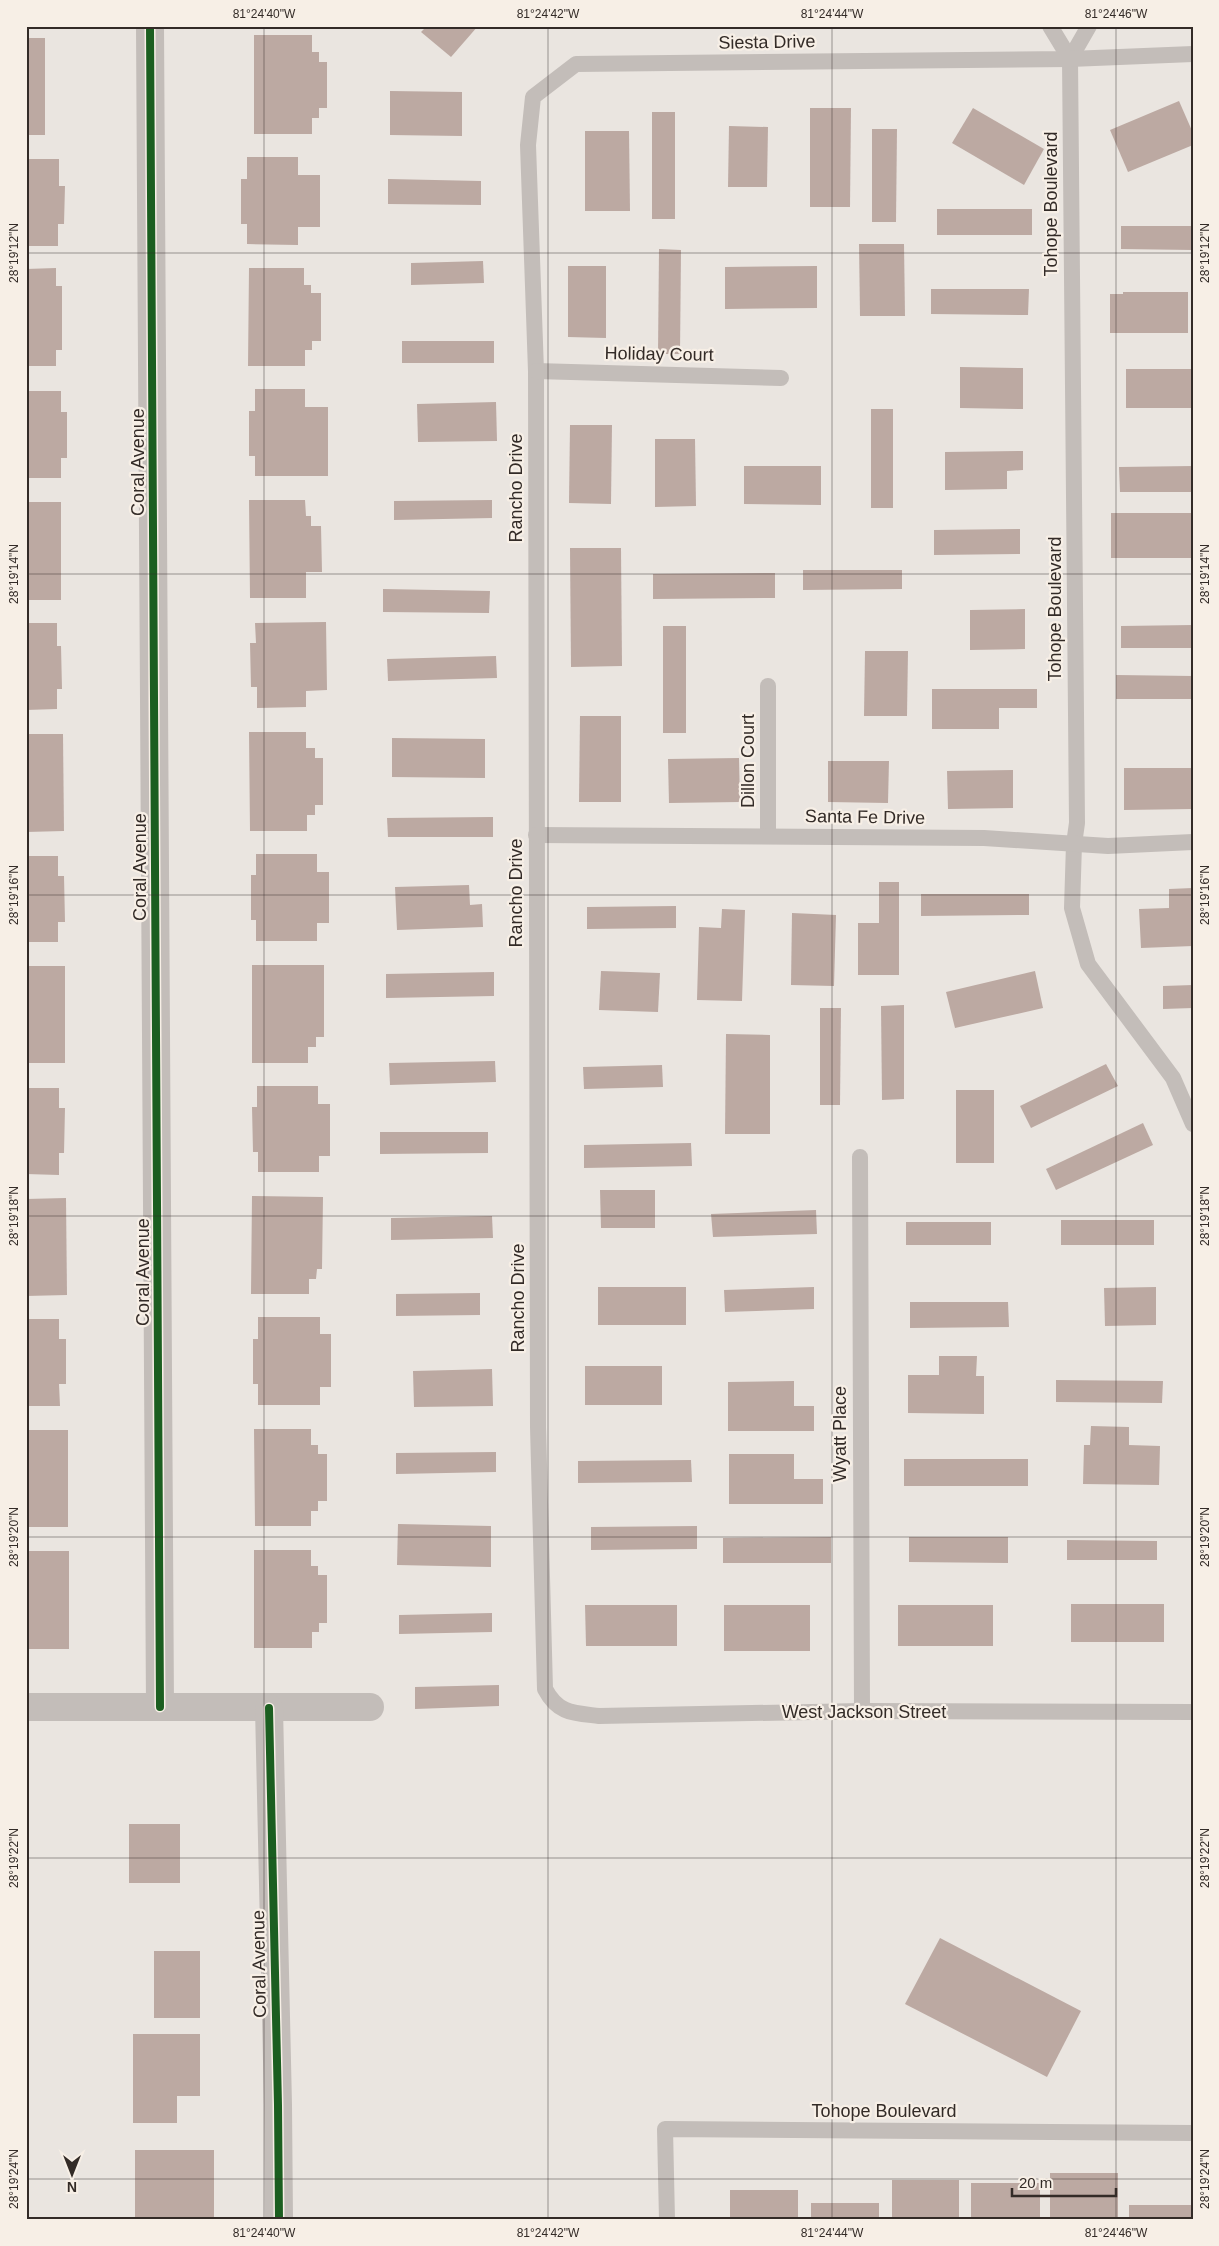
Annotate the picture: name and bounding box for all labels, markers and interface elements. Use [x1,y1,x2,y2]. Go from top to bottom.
text: 81°24'40"W [233,7,296,21]
text: 81°24'42"W [517,7,580,21]
text: 81°24'44"W [801,7,864,21]
text: 81°24'46"W [1085,7,1148,21]
street label: Siesta Drive [718,31,816,53]
street label: Tohope Boulevard [1041,131,1061,277]
text: 28°19'12"N [7,223,21,283]
text: 28°19'12"N [1198,223,1212,283]
street label: Holiday Court [604,343,714,365]
street label: Coral Avenue [128,408,148,516]
street label: Rancho Drive [506,433,526,543]
street label: Tohope Boulevard [1045,536,1065,682]
text: 28°19'14"N [7,544,21,604]
text: 28°19'14"N [1198,544,1212,604]
street label: Dillon Court [738,714,758,808]
street label: Santa Fe Drive [805,806,925,828]
street label: Coral Avenue [130,813,150,921]
street label: Rancho Drive [506,838,526,948]
text: 28°19'16"N [7,865,21,925]
text: 28°19'16"N [1198,865,1212,925]
text: 28°19'18"N [7,1186,21,1246]
text: 28°19'18"N [1198,1186,1212,1246]
street label: Coral Avenue [133,1218,153,1326]
street label: Rancho Drive [508,1243,528,1353]
street label: Wyatt Place [830,1386,850,1482]
text: 28°19'20"N [7,1507,21,1567]
text: 28°19'20"N [1198,1507,1212,1567]
street label: West Jackson Street [782,1702,946,1722]
text: 28°19'22"N [7,1828,21,1888]
text: 28°19'22"N [1198,1828,1212,1888]
street label: Coral Avenue [248,1910,270,2018]
street label: Tohope Boulevard [811,2101,957,2121]
north arrow [48,2148,98,2198]
text: 28°19'24"N [7,2149,21,2209]
text: 28°19'24"N [1198,2149,1212,2209]
scale bar [1012,2166,1115,2198]
text: 20 m [1019,2174,1052,2191]
text: N [67,2179,77,2195]
text: 81°24'40"W [233,2226,296,2240]
text: 81°24'42"W [517,2226,580,2240]
text: 81°24'44"W [801,2226,864,2240]
text: 81°24'46"W [1085,2226,1148,2240]

